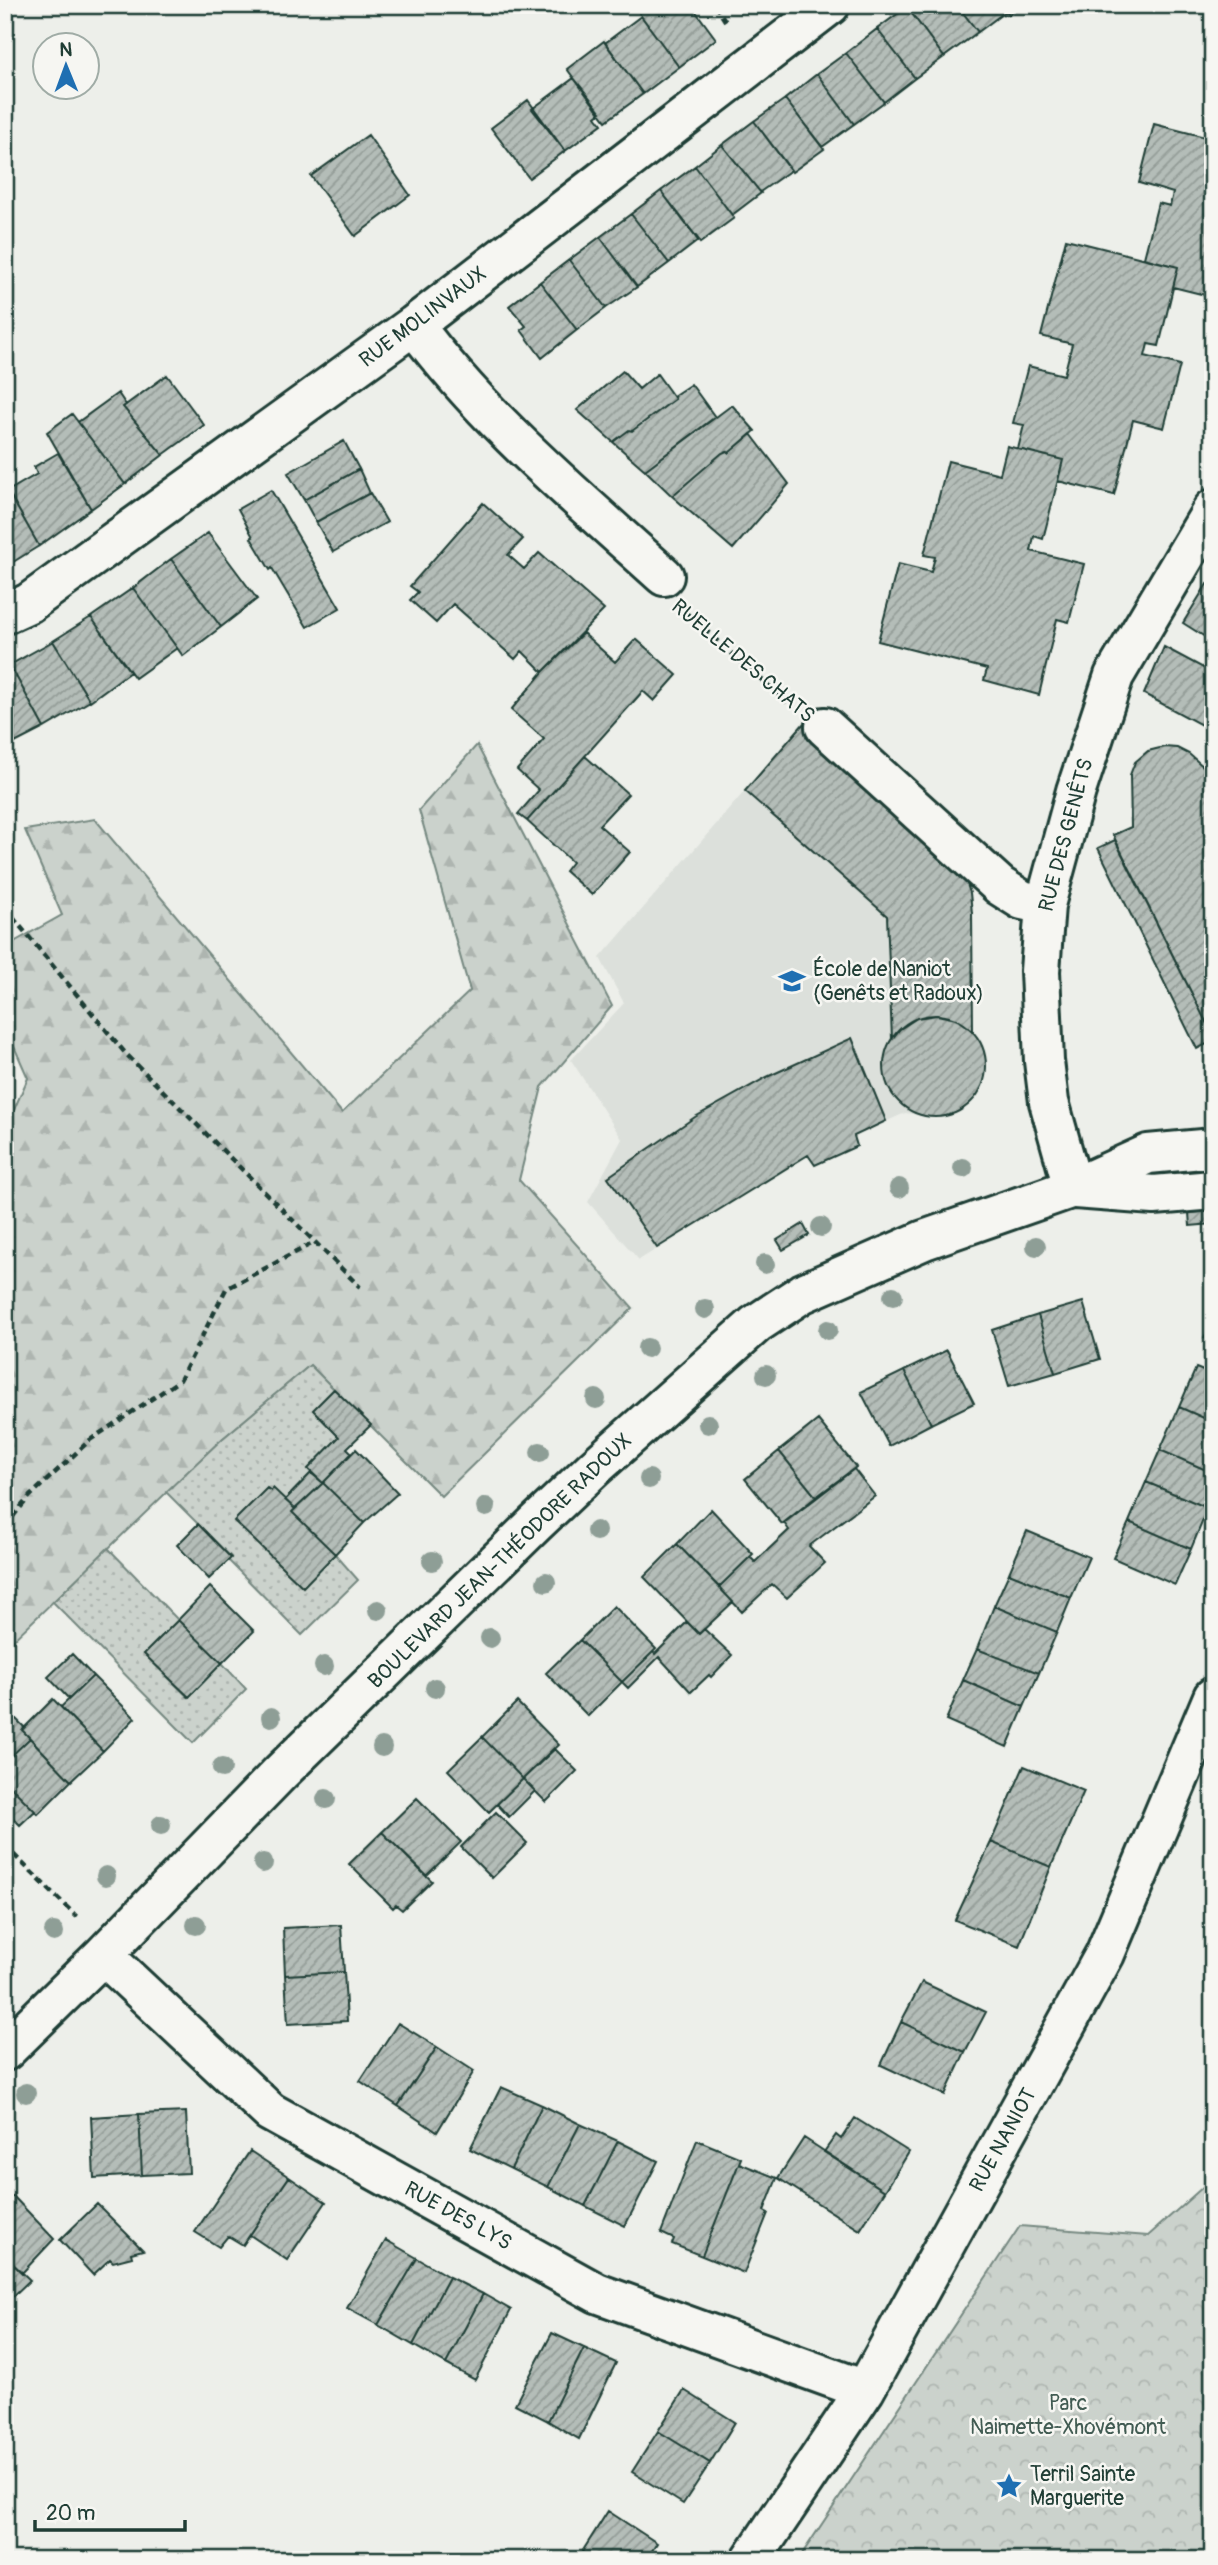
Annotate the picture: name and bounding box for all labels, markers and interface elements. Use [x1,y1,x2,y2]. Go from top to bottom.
north arrow [32,32,102,102]
text: N [59,38,72,62]
street label: RUE MOLINVAUX [354,260,492,374]
street label: RUELLE DES CHATS [666,593,820,729]
street label: RUE DES GENÊTS [1032,755,1099,915]
place label: École de Naniot (Genêts et Radoux) [813,956,984,1007]
school or university icon: École de Naniot (Genêts et Radoux) [777,966,807,996]
street label: BOULEVARD JEAN-THÉODORE RADOUX [362,1428,638,1694]
street label: RUE NANIOT [963,2083,1043,2197]
street label: RUE DES LYS [400,2175,516,2257]
park label: Parc Naimette-Xhovémont [970,2390,1166,2441]
place label: Terril Sainte Marguerite [1030,2461,1136,2512]
place icon: Terril Sainte Marguerite [994,2471,1024,2501]
scale bar [35,2488,186,2532]
text: 20 m [46,2500,95,2527]

